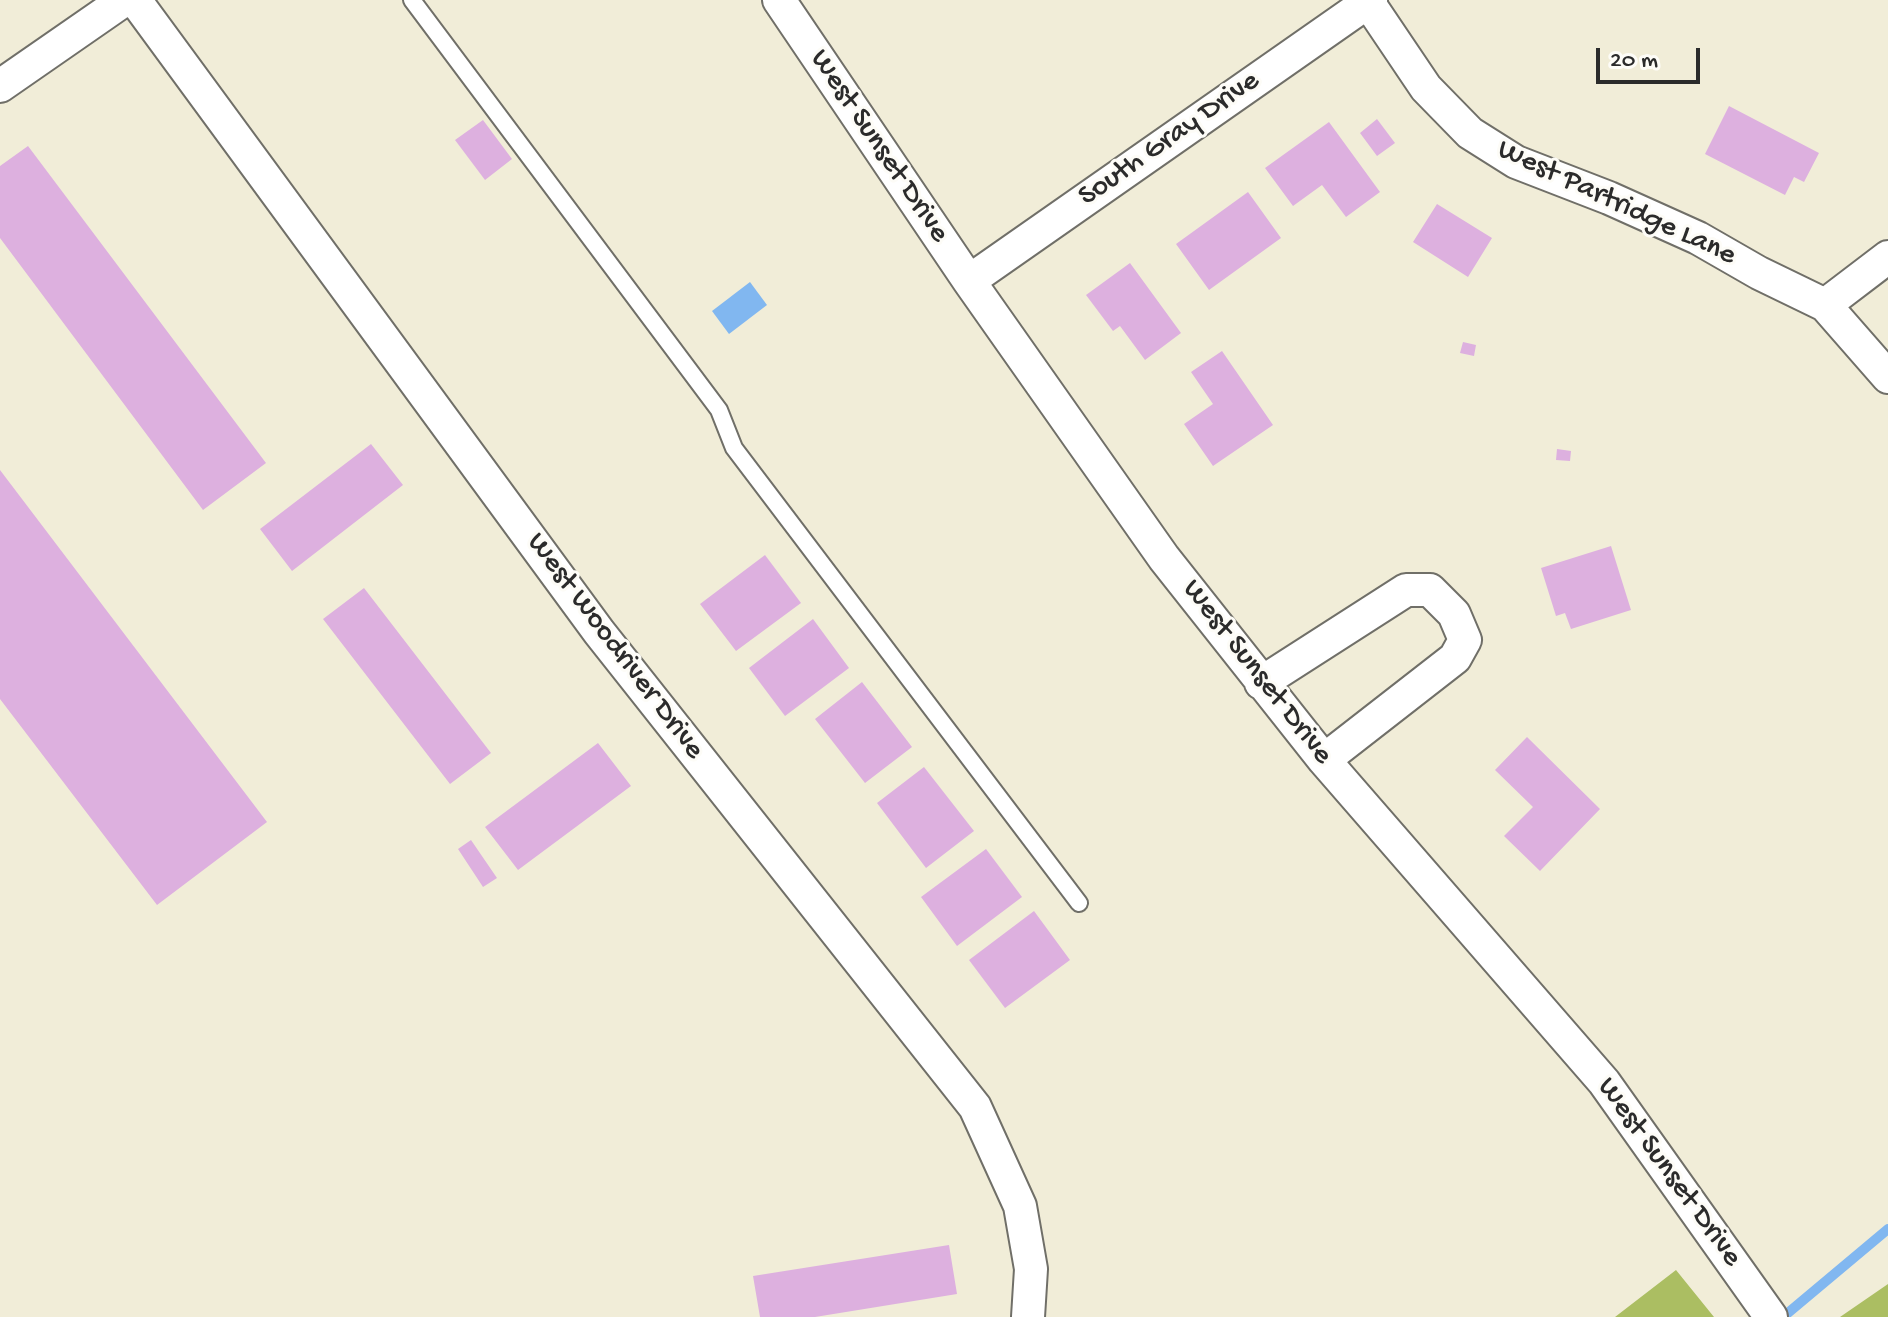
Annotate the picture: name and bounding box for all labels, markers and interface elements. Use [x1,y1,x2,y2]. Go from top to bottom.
scale bar [1600,32,1704,82]
street label: West Sunset Drive [800,44,956,250]
text: 20 m [1610,47,1658,76]
street label: South Gray Drive [1073,64,1267,216]
street label: West Partridge Lane [1491,133,1741,275]
street label: West Woodriver Drive [517,527,711,767]
street label: West Sunset Drive [1173,573,1339,773]
street label: West Sunset Drive [1587,1071,1749,1275]

